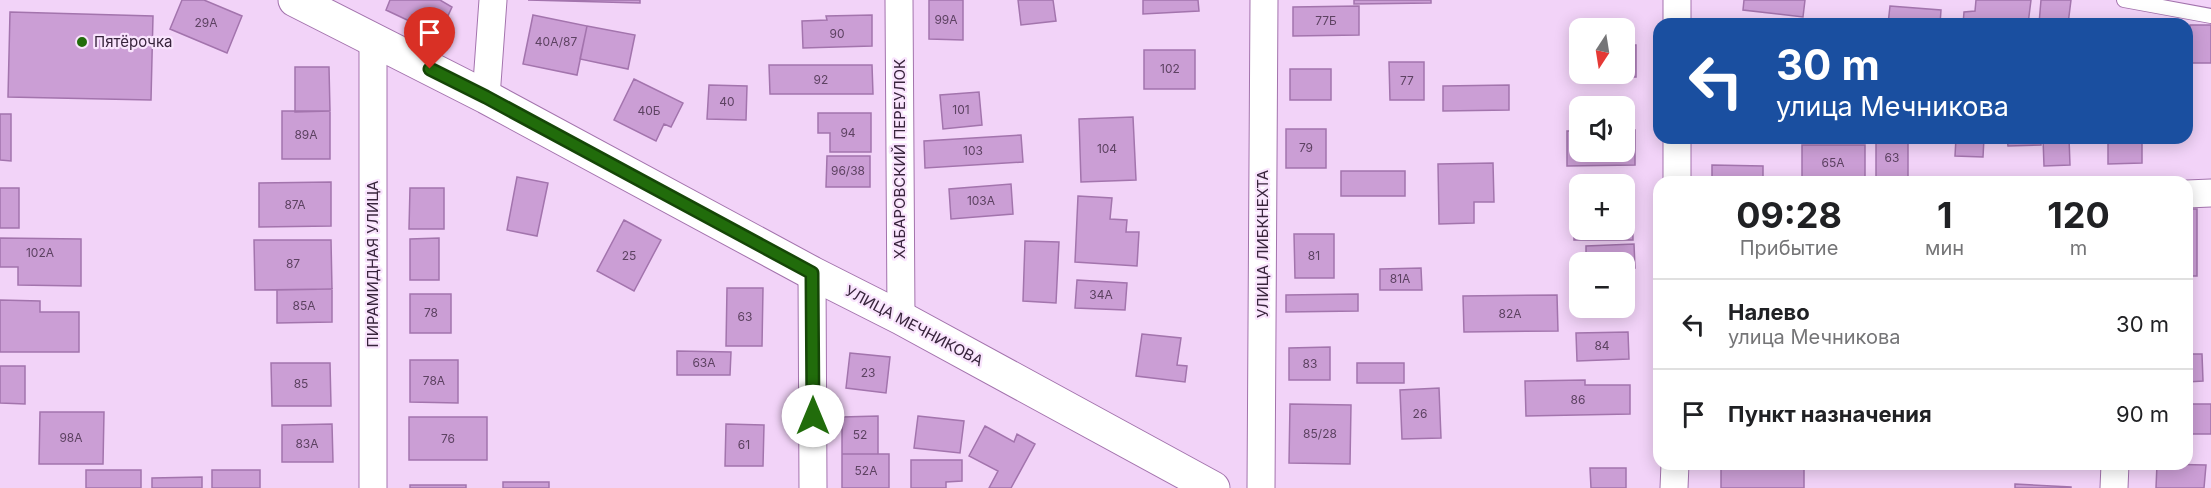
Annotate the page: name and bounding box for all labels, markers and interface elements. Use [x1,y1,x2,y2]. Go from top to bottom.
pin [404,7,455,69]
house number: 99А [934,12,958,27]
house number: 77Б [1315,13,1337,28]
house number: 29А [194,15,218,30]
icon: arrive [413,16,446,49]
north arrow [1569,18,1635,84]
map controls [1569,18,1635,318]
house number: 90 [829,26,845,41]
place label: Пятёрочка [94,32,173,51]
house number: 40А/87 [535,34,577,49]
marker: Пятёрочка [75,35,89,49]
text: 30 m [1776,39,1880,90]
icon: left [1677,42,1755,120]
street label: ХАБАРОВСКИЙ ПЕРЕУЛОК [890,59,909,259]
house number: 102 [1160,61,1180,76]
house number: 92 [814,72,828,87]
house number: 77 [1400,73,1414,88]
text: улица Мечникова [1776,90,2009,123]
house number: 40 [719,94,735,109]
button: sound [1569,96,1635,162]
house number: 101 [952,102,970,117]
house number: 40Б [637,103,661,118]
house number: 94 [840,125,856,140]
house number: 89А [294,127,318,142]
house number: 79 [1299,140,1313,155]
house number: 104 [1097,141,1117,156]
house number: 103 [963,143,983,158]
house number: 63 [1885,150,1899,165]
house number: 65А [1821,155,1845,170]
house number: 96/38 [831,163,865,178]
street label: УЛИЦА ЛИБКНЕХТА [1253,170,1272,318]
button: + [1569,174,1635,240]
street label: ПИРАМИДНАЯ УЛИЦА [363,181,382,347]
house number: 103А [967,193,995,208]
text: 09:28 [1736,193,1842,237]
text: 1 [1937,193,1952,237]
text: 120 [2047,193,2110,237]
house number: 87А [284,197,306,212]
text: Прибытие [1740,236,1838,260]
text: мин [1925,236,1964,260]
text: m [2070,236,2087,260]
house number: 102А [26,245,54,260]
house number: 25 [622,248,636,263]
house number: 81 [1308,248,1320,263]
button: − [1569,252,1635,318]
house number: 87 [286,256,300,271]
house number: 81А [1390,271,1410,286]
street label: УЛИЦА МЕЧНИКОВА [842,281,987,370]
house number: 34А [1089,287,1113,302]
house number: 85А [293,298,316,313]
text: Налево [1728,299,1810,325]
house number: 78 [424,305,438,320]
house number: 82А [1498,306,1522,321]
icon: left [1677,308,1710,341]
house number: 63 [738,309,752,324]
text: 30 m [2116,311,2169,337]
text: улица Мечникова [1728,325,1901,349]
house number: 84 [1594,338,1610,353]
house number: 63А [692,355,716,370]
house number: 83 [1303,356,1317,371]
house number: 23 [861,365,875,380]
house number: 78А [423,373,445,388]
house number: 85 [294,376,308,391]
position arrow [781,384,845,448]
house number: 86 [1571,392,1585,407]
icon: arrive [1677,398,1710,431]
text: Пункт назначения [1728,401,1932,427]
text: 90 m [2116,401,2169,427]
house number: 26 [1413,406,1427,421]
house number: 85/28 [1303,426,1337,441]
house number: 52 [853,427,867,442]
house number: 98А [59,430,83,445]
house number: 76 [441,431,455,446]
house number: 83А [295,436,319,451]
house number: 61 [738,437,750,452]
house number: 52А [855,463,877,478]

